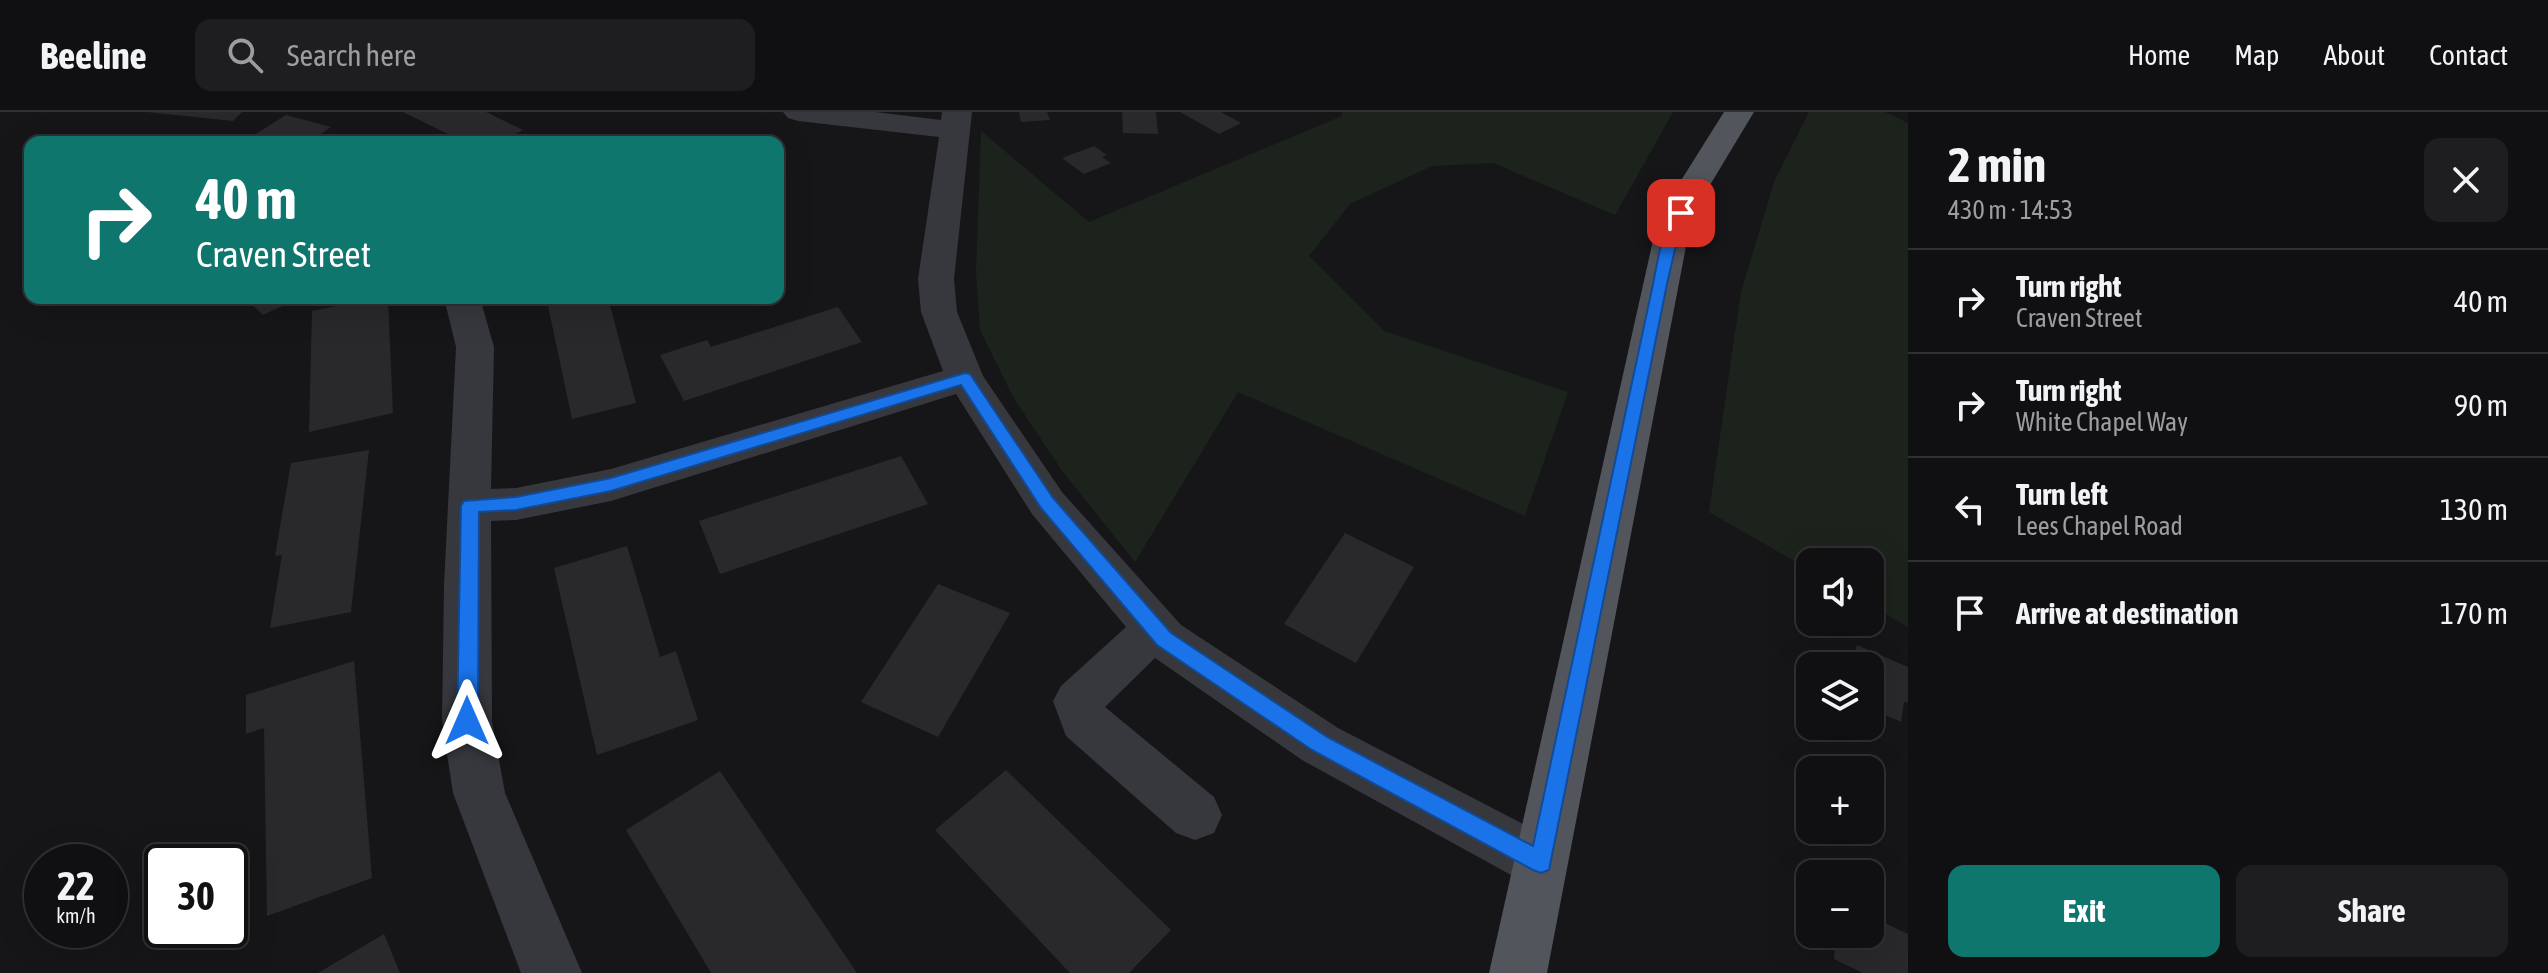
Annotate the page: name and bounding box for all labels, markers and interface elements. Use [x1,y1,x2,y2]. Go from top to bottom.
search box [195,19,755,91]
icon: search [223,33,267,77]
text: Beeline [40,34,147,77]
text: Search here [287,38,416,72]
text: Home [2128,39,2190,71]
text: Map [2234,39,2279,71]
text: About [2323,39,2385,71]
text: Contact [2429,39,2508,71]
text: 2 min [1948,137,2046,192]
button: close [2424,138,2508,222]
text: 40 m [196,167,297,231]
icon: right [64,168,168,272]
pin [1647,179,1715,247]
icon: arrive [1659,191,1703,235]
text: 430 m · 14:53 [1948,195,2073,225]
text: Craven Street [196,233,371,275]
text: Turn right [2016,269,2122,303]
icon: right [1948,279,1992,323]
text: 40 m [2454,284,2508,318]
text: Craven Street [2016,303,2142,333]
text: Turn right [2016,373,2122,407]
icon: right [1948,383,1992,427]
text: 90 m [2454,388,2508,422]
text: White Chapel Way [2016,407,2188,437]
text: Turn left [2016,477,2108,511]
icon: left [1948,487,1992,531]
text: 130 m [2440,492,2508,526]
text: Lees Chapel Road [2016,511,2183,541]
map controls [1796,548,1884,948]
button: sound [1796,548,1884,636]
icon: arrive [1948,591,1992,635]
text: Arrive at destination [2016,596,2238,630]
text: 170 m [2440,596,2508,630]
button: layers [1796,652,1884,740]
position arrow [425,679,509,763]
button: + [1796,756,1884,844]
speed limit sign: 30 [144,844,248,948]
button: − [1796,860,1884,948]
text: 22 [57,863,95,908]
button: Exit [1948,865,2220,957]
button: Share [2236,865,2508,957]
text: km/h [56,904,96,927]

